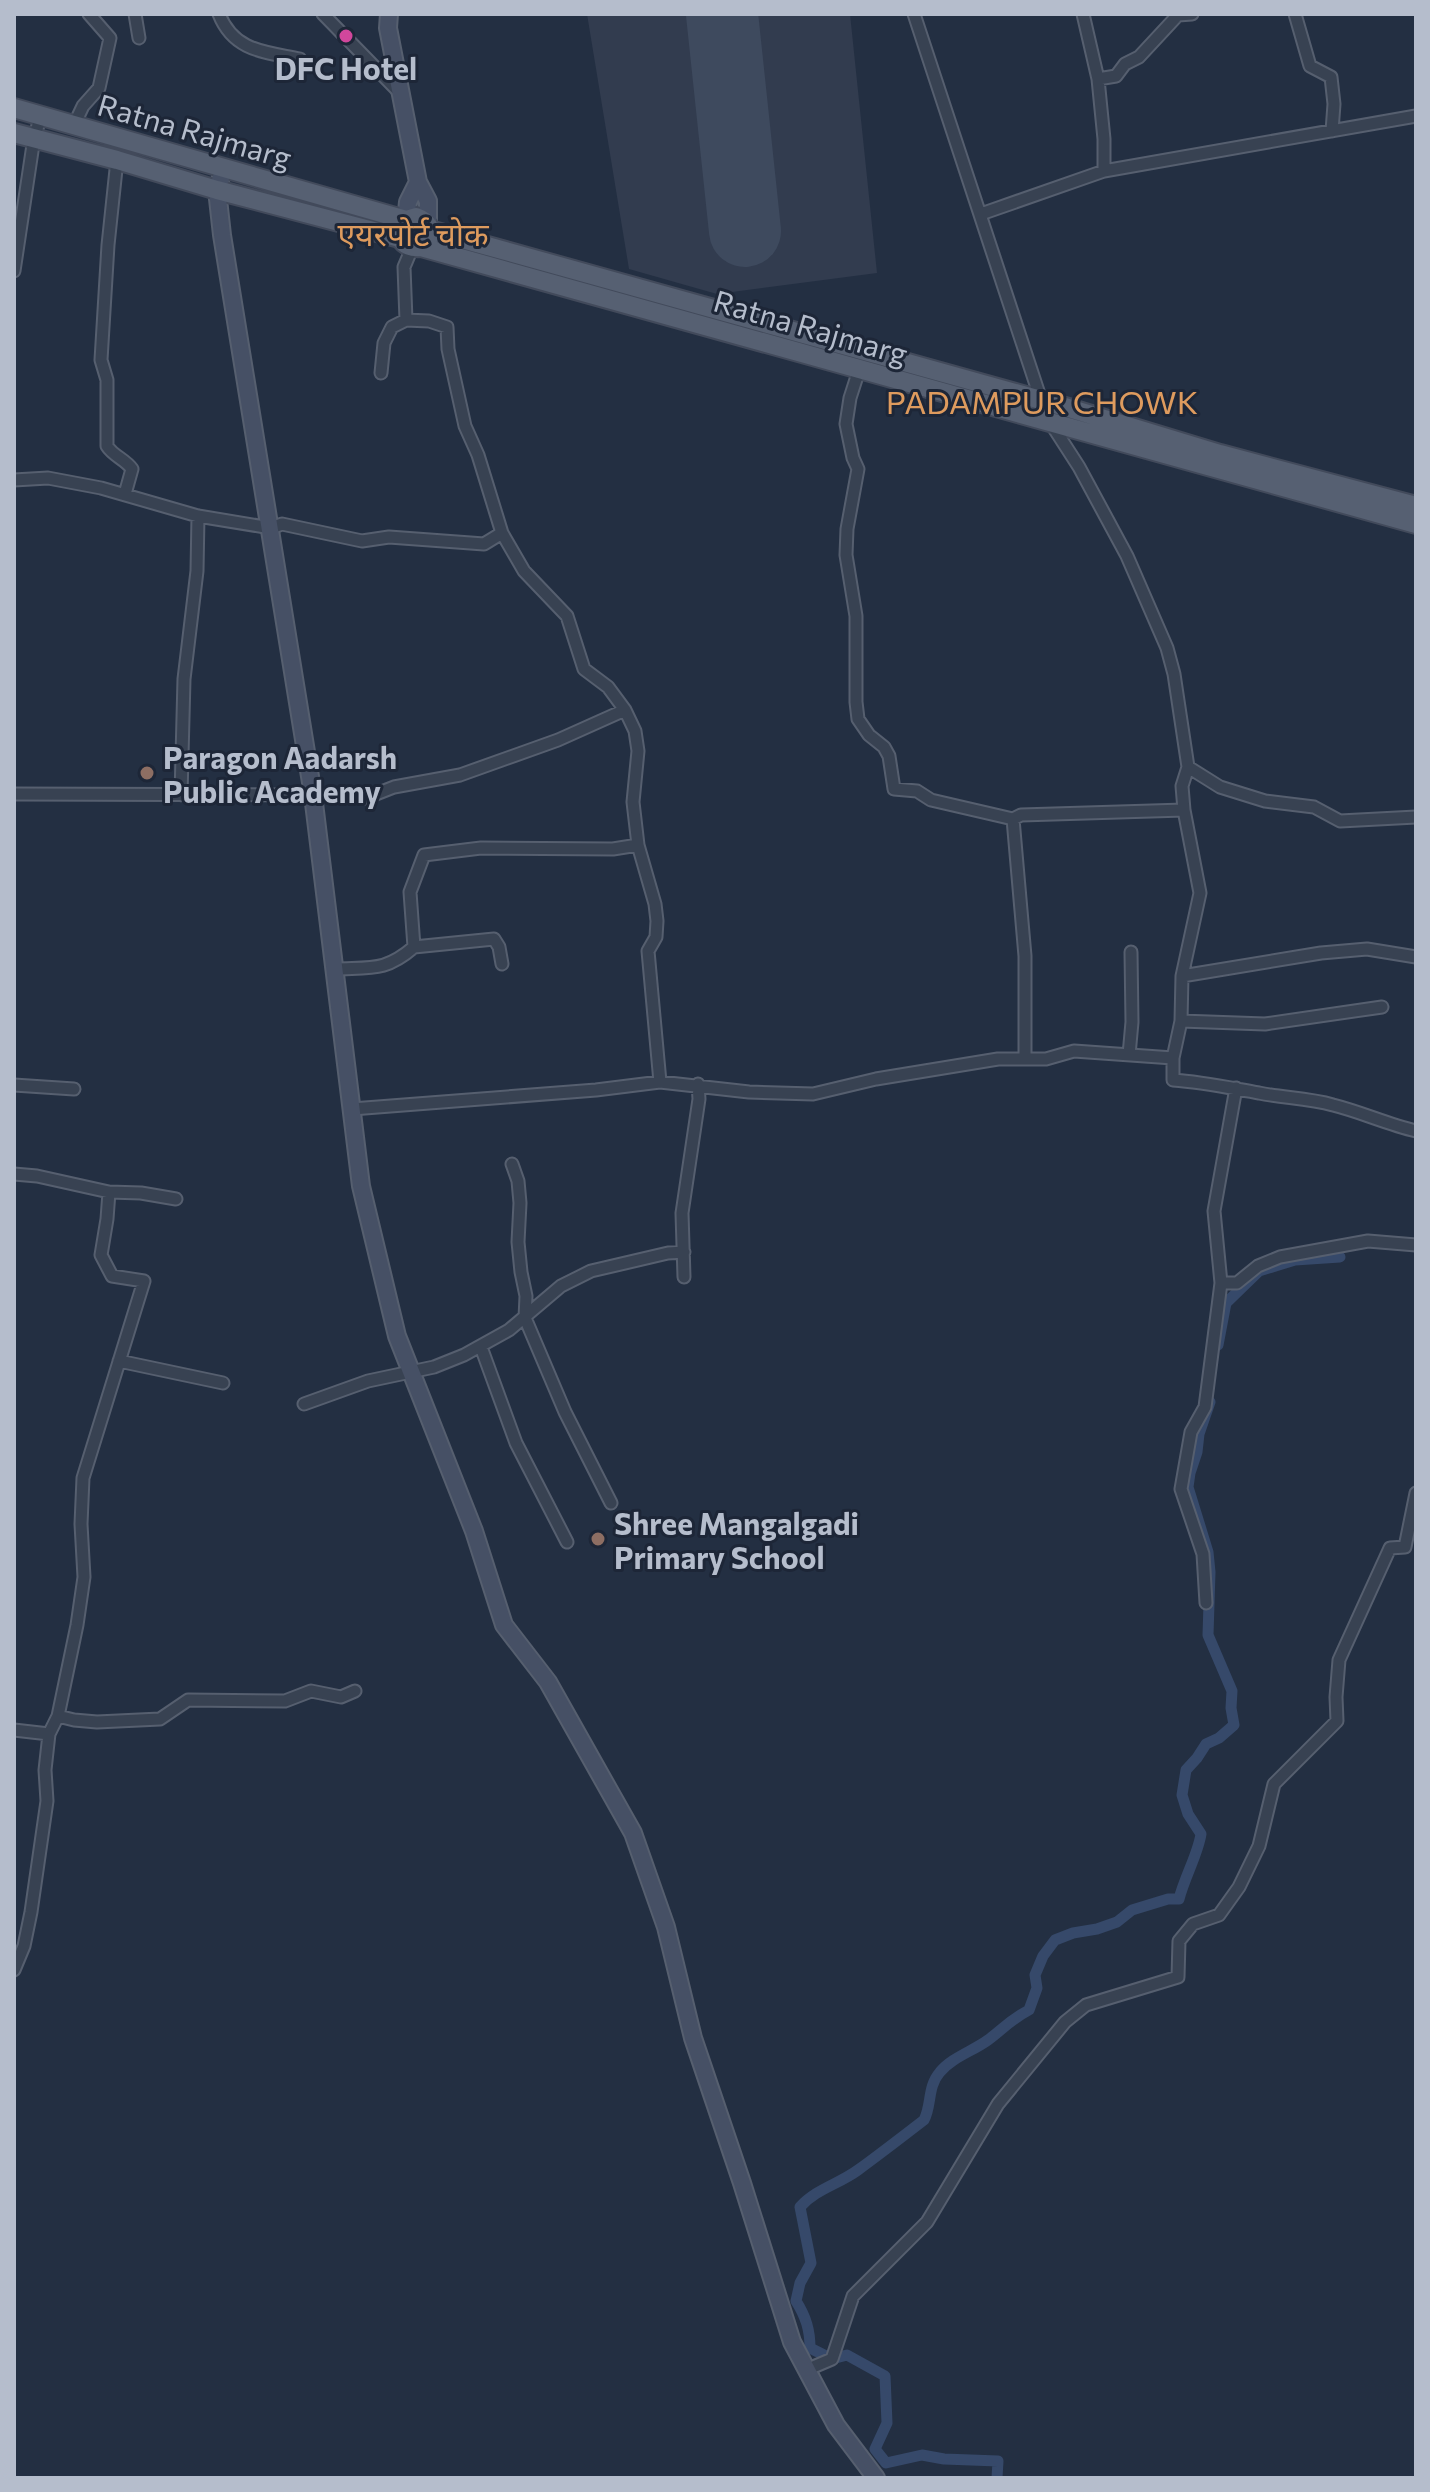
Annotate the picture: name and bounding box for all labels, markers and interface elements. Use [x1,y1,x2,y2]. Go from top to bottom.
marker: DFC Hotel [337,27,355,45]
place label: DFC Hotel [275,49,417,86]
street label: Ratna Rajmarg [94,85,296,175]
district label: एयरपोर्ट चोक [337,213,490,253]
street label: Ratna Rajmarg [710,281,912,371]
district label: PADAMPUR CHOWK [886,381,1198,421]
place label: Paragon Aadarsh Public Academy [163,738,397,809]
marker: Paragon Aadarsh Public Academy [138,764,156,782]
place label: Shree Mangalgadi Primary School [614,1504,859,1575]
marker: Shree Mangalgadi Primary School [589,1530,607,1548]

